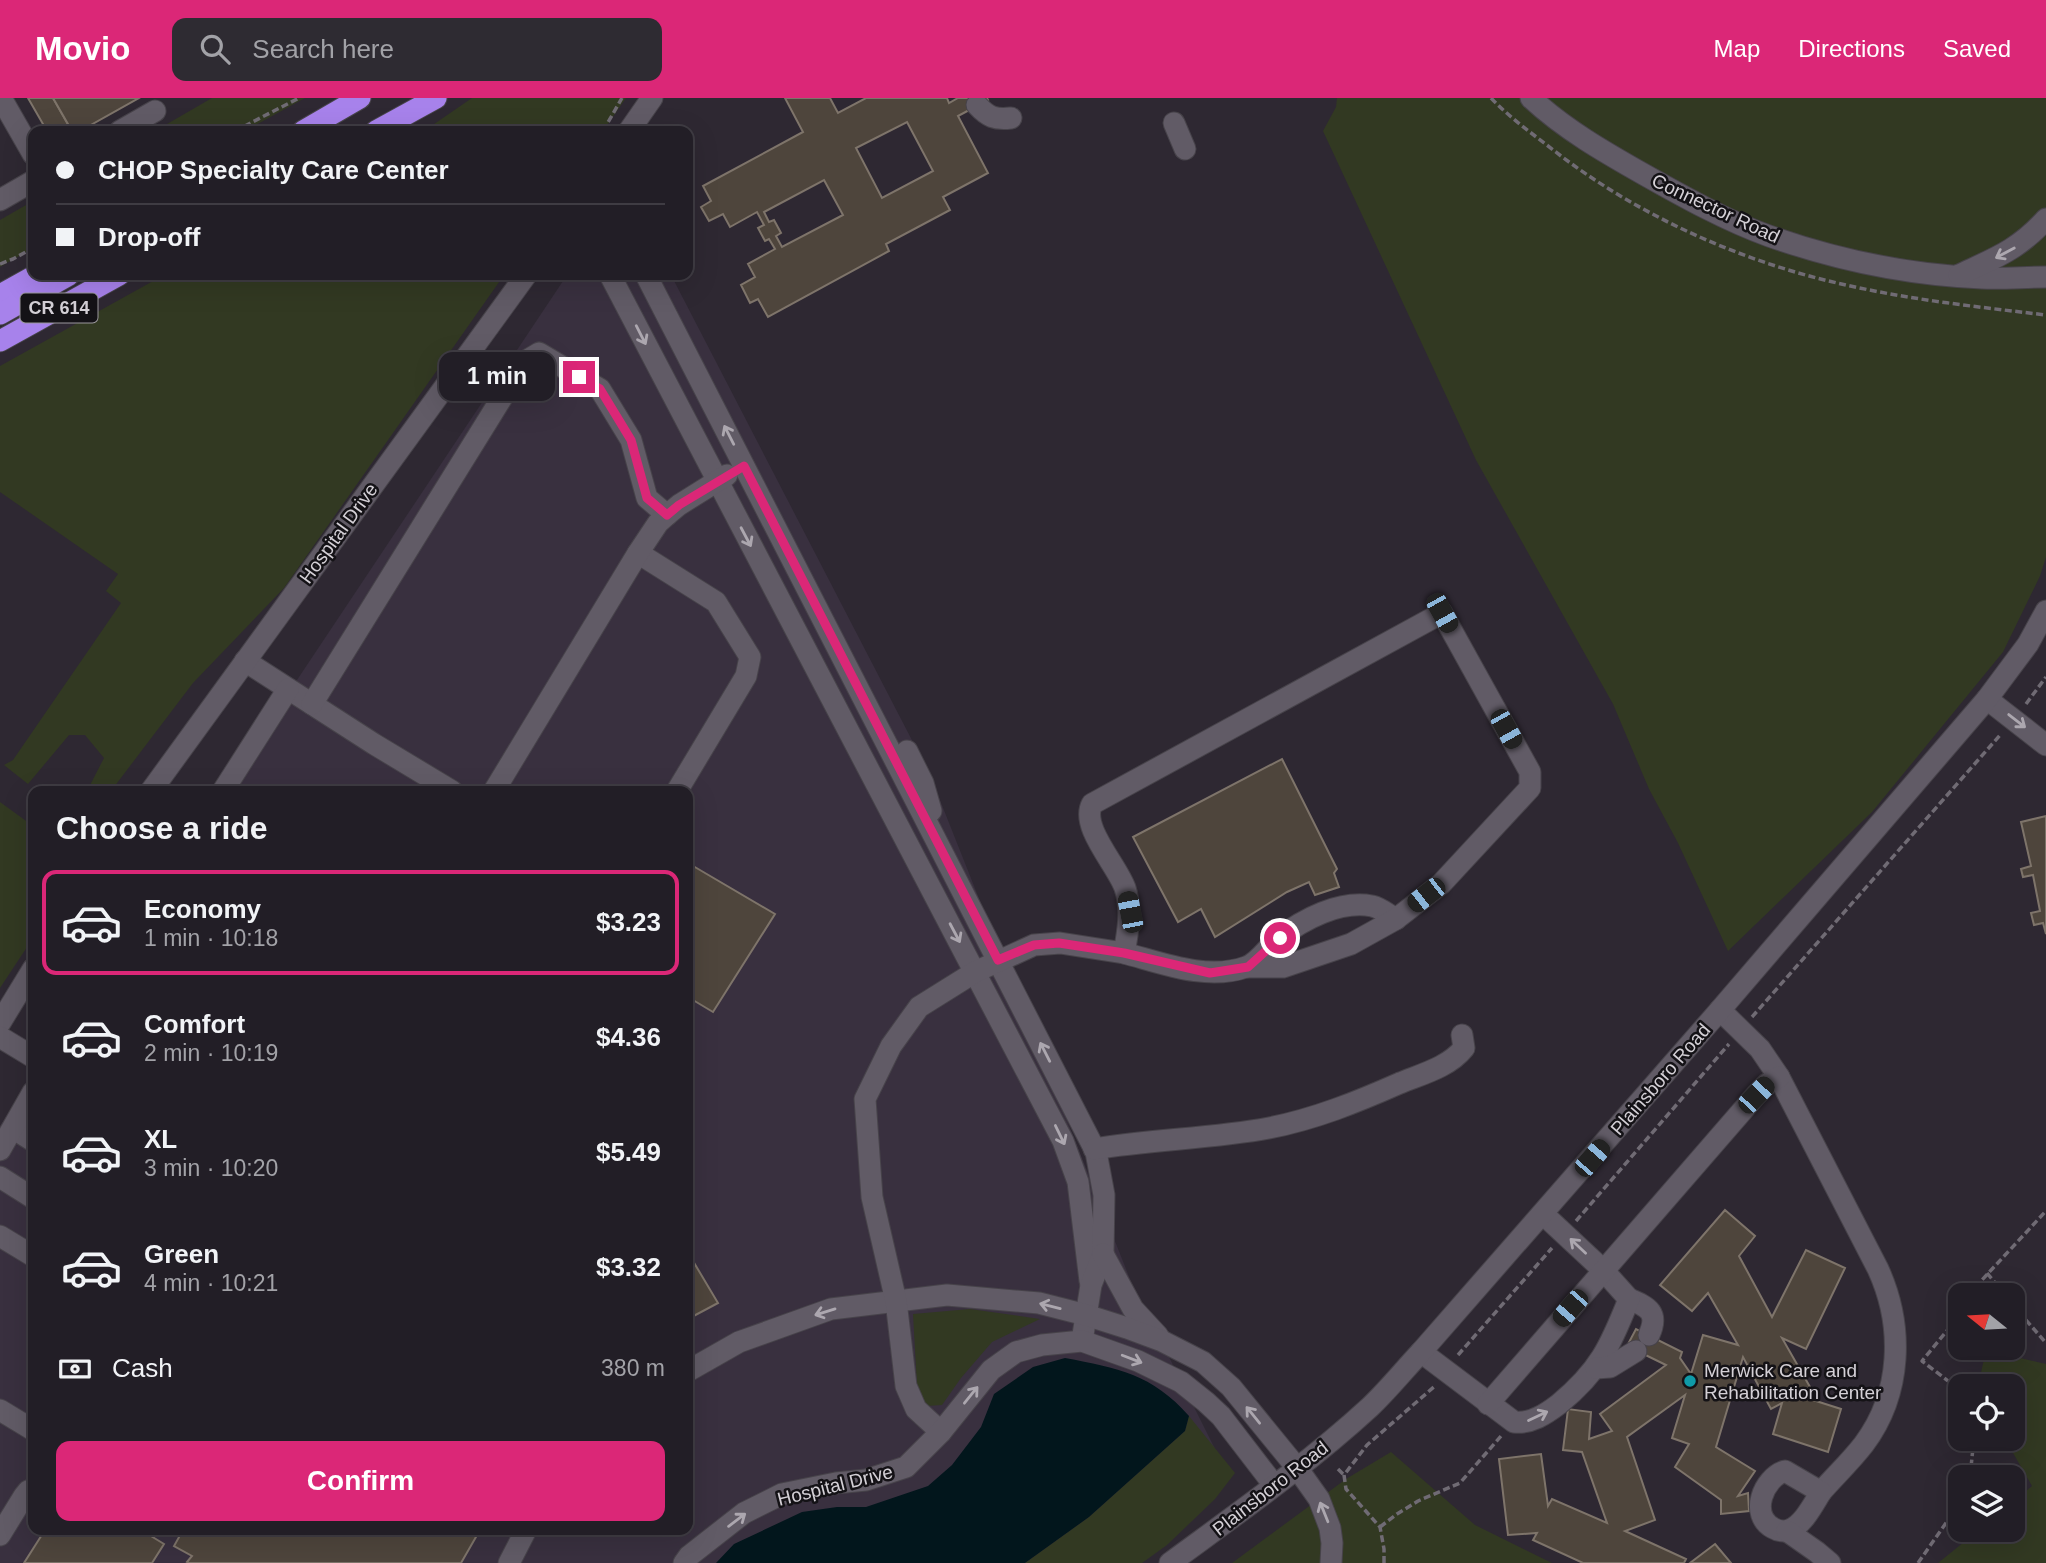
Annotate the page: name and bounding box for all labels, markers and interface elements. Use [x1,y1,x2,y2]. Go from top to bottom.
search box [172,18,662,81]
text: Movio [35,30,130,67]
icon: search [196,30,234,68]
text: Search here [252,34,394,64]
text: Map [1714,35,1760,62]
text: Directions [1798,35,1905,62]
text: Saved [1943,35,2011,62]
text: CHOP Specialty Care Center [98,155,449,185]
street label: Connector Road [1649,170,1783,247]
text: Drop-off [98,222,201,252]
one-way arrow [1995,246,2016,260]
road number: CR 614 [20,294,98,322]
one-way arrow [634,325,648,345]
callout: 1 min [439,352,554,402]
route end [563,361,595,393]
text: 1 min [467,363,527,389]
one-way arrow [721,425,735,446]
street label: Hospital Drive [295,479,382,587]
one-way arrow [740,526,753,547]
car [1423,590,1462,636]
car [1487,706,1526,752]
one-way arrow [2007,714,2026,729]
text: Choose a ride [56,810,268,846]
car [1403,874,1450,916]
car [1116,889,1145,935]
icon: car [60,891,123,954]
text: Economy [144,894,261,924]
text: $3.23 [596,907,661,937]
route start [1264,922,1296,954]
one-way arrow [948,923,962,943]
text: 1 min · 10:18 [144,925,278,951]
icon: car [60,1006,123,1069]
text: Comfort [144,1009,245,1039]
street label: Plainsboro Road [1606,1019,1714,1139]
text: $4.36 [596,1022,661,1052]
text: 2 min · 10:19 [144,1040,278,1066]
one-way arrow [1037,1042,1051,1063]
car [1734,1073,1779,1117]
icon: car [60,1121,123,1184]
text: XL [144,1124,177,1154]
one-way arrow [1054,1124,1067,1145]
car [1571,1135,1614,1181]
text: $5.49 [596,1137,661,1167]
text: 3 min · 10:20 [144,1155,278,1181]
icon: car [60,1236,123,1299]
one-way arrow [1569,1238,1586,1255]
text: Green [144,1239,219,1269]
text: $3.32 [596,1252,661,1282]
text: 4 min · 10:21 [144,1270,278,1296]
north arrow [1948,1283,2025,1360]
map controls [1948,1283,2025,1542]
car [1549,1285,1592,1331]
one-way arrow [1039,1299,1062,1312]
one-way arrow [814,1307,836,1319]
icon: cash [56,1350,94,1388]
text: Cash [112,1353,173,1383]
one-way arrow [1121,1354,1143,1367]
text: 380 m [601,1355,665,1381]
place label: Merwick Care and Rehabilitation Center [1704,1360,1882,1403]
marker: Merwick Care and Rehabilitation Center [1682,1373,1698,1389]
button: locate [1948,1374,2025,1451]
one-way arrow [963,1387,979,1405]
one-way arrow [1246,1406,1261,1424]
one-way arrow [1527,1409,1548,1423]
street label: Plainsboro Road [1208,1437,1332,1540]
button: Confirm [56,1441,665,1521]
street label: Hospital Drive [775,1461,895,1510]
button: layers [1948,1465,2025,1542]
one-way arrow [1316,1502,1329,1523]
one-way arrow [727,1512,745,1527]

